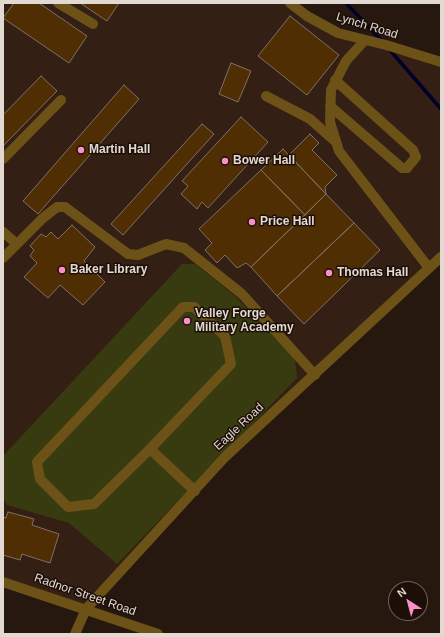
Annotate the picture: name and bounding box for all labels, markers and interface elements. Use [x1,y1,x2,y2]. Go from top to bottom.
street label: Lynch Road [334,10,400,42]
place label: Martin Hall [89,143,150,157]
marker: Martin Hall [76,145,86,155]
place label: Bower Hall [233,154,295,168]
marker: Bower Hall [220,156,230,166]
place label: Price Hall [260,215,315,229]
marker: Price Hall [247,217,257,227]
place label: Baker Library [70,263,147,277]
marker: Baker Library [57,265,67,275]
place label: Thomas Hall [337,266,408,280]
marker: Thomas Hall [324,268,334,278]
place label: Valley Forge Military Academy [195,307,294,335]
marker: Valley Forge Military Academy [182,316,192,326]
street label: Eagle Road [211,400,267,454]
street label: Radnor Street Road [32,571,138,619]
north arrow [388,581,428,621]
text: N [395,585,408,599]

